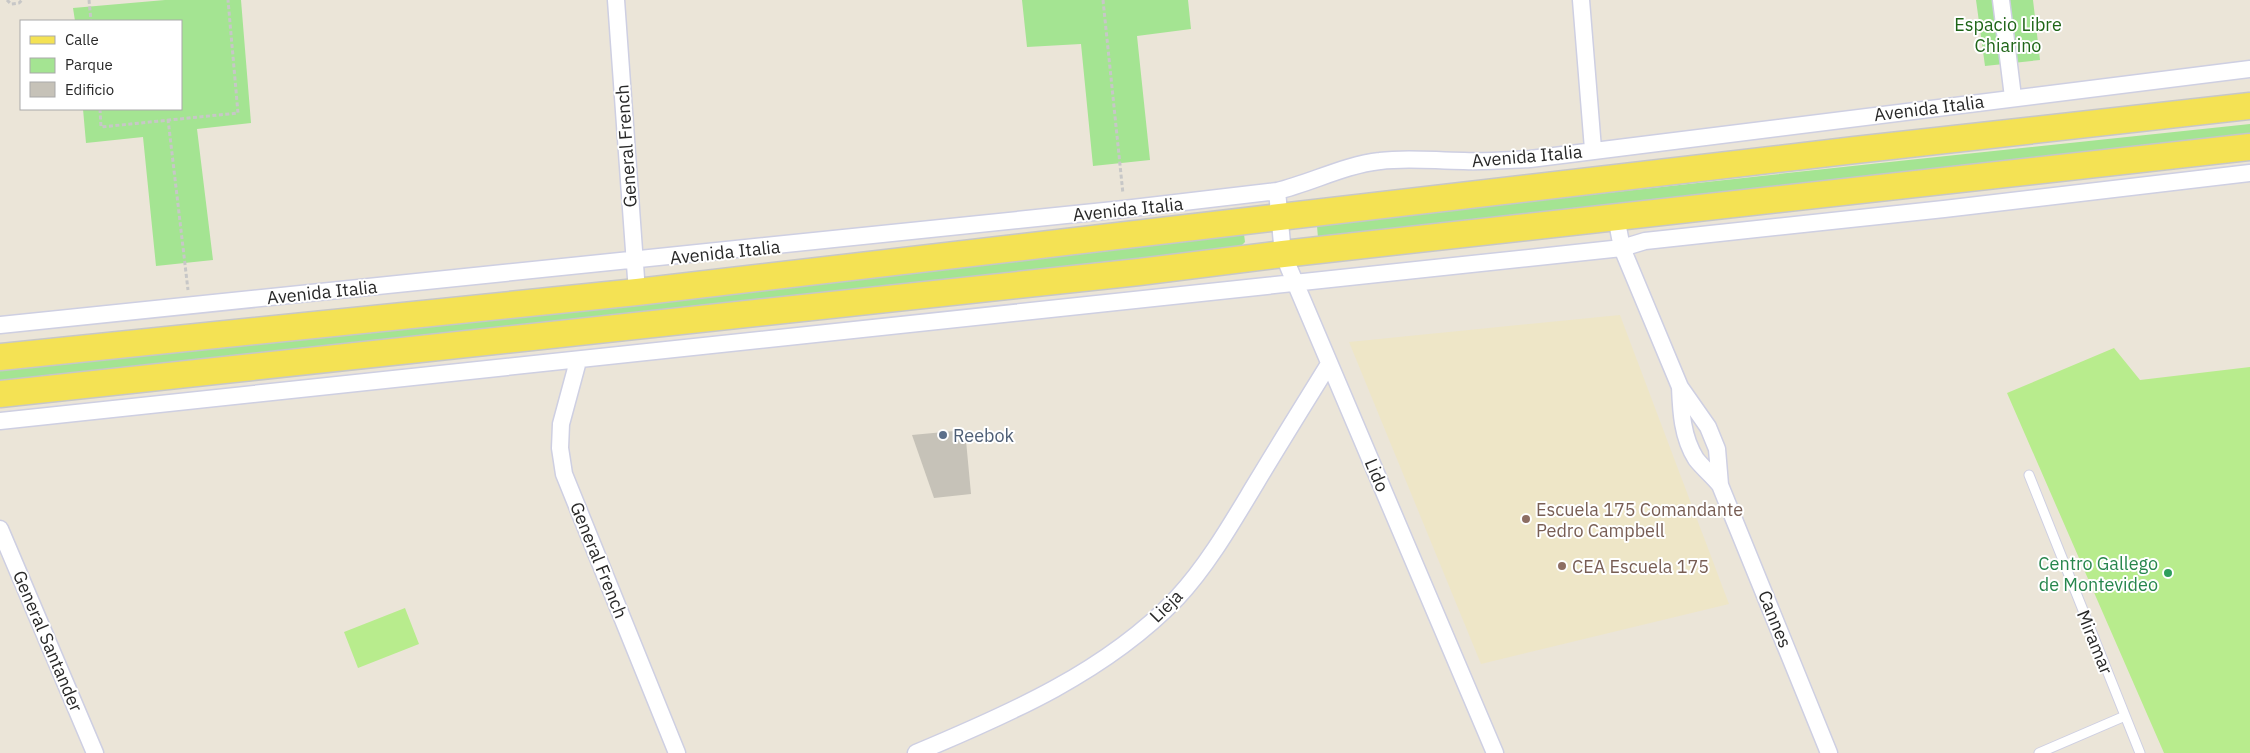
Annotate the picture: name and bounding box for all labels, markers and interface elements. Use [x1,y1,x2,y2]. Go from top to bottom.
park label: Espacio Libre Chiarino [1954,13,2062,57]
legend [20,20,182,110]
text: Calle [65,30,99,49]
text: Parque [65,55,113,74]
text: Edificio [65,80,114,99]
street label: General French [610,84,642,208]
street label: Avenida Italia [1873,90,1986,126]
street label: Avenida Italia [1471,140,1584,172]
street label: Avenida Italia [1072,192,1185,226]
street label: Avenida Italia [669,235,782,269]
street label: Avenida Italia [266,275,379,309]
place label: Reebok [953,424,1015,447]
marker: Reebok [937,429,949,441]
street label: Lido [1360,455,1394,495]
street label: General French [565,498,633,622]
place label: Escuela 175 Comandante Pedro Campbell [1536,498,1743,542]
marker: Escuela 175 Comandante Pedro Campbell [1520,513,1532,525]
place label: Centro Gallego de Montevideo [2038,552,2158,596]
place label: CEA Escuela 175 [1572,555,1709,578]
marker: CEA Escuela 175 [1556,560,1568,572]
street label: General Santander [8,567,88,715]
marker: Centro Gallego de Montevideo [2162,567,2174,579]
street label: Lieja [1145,584,1188,627]
street label: Cannes [1753,587,1797,651]
street label: Miramar [2072,607,2118,678]

